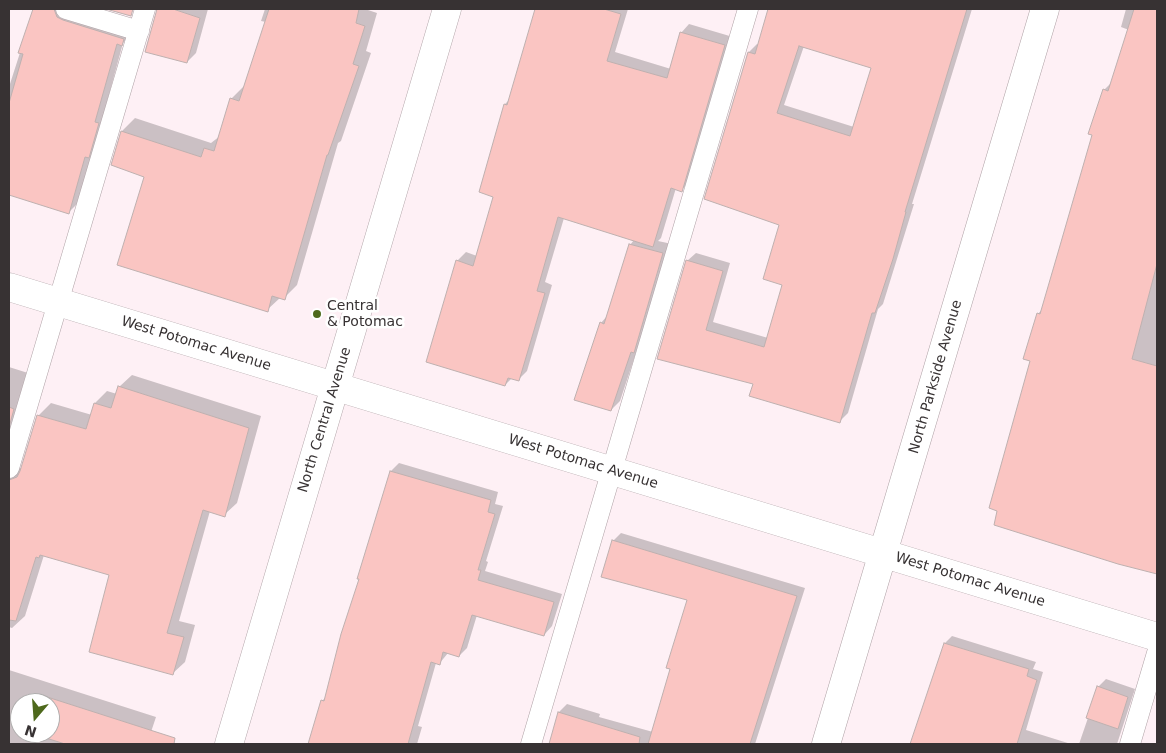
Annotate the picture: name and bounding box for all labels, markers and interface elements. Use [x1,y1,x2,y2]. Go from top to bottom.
place label: Central & Potomac [327,298,403,331]
street label: North Parkside Avenue [906,298,966,456]
marker: Central & Potomac [311,308,323,320]
street label: West Potomac Avenue [119,313,273,375]
street label: North Central Avenue [295,345,355,495]
street label: West Potomac Avenue [506,431,660,493]
street label: West Potomac Avenue [893,549,1047,611]
north arrow [10,693,60,743]
text: N [23,722,39,741]

